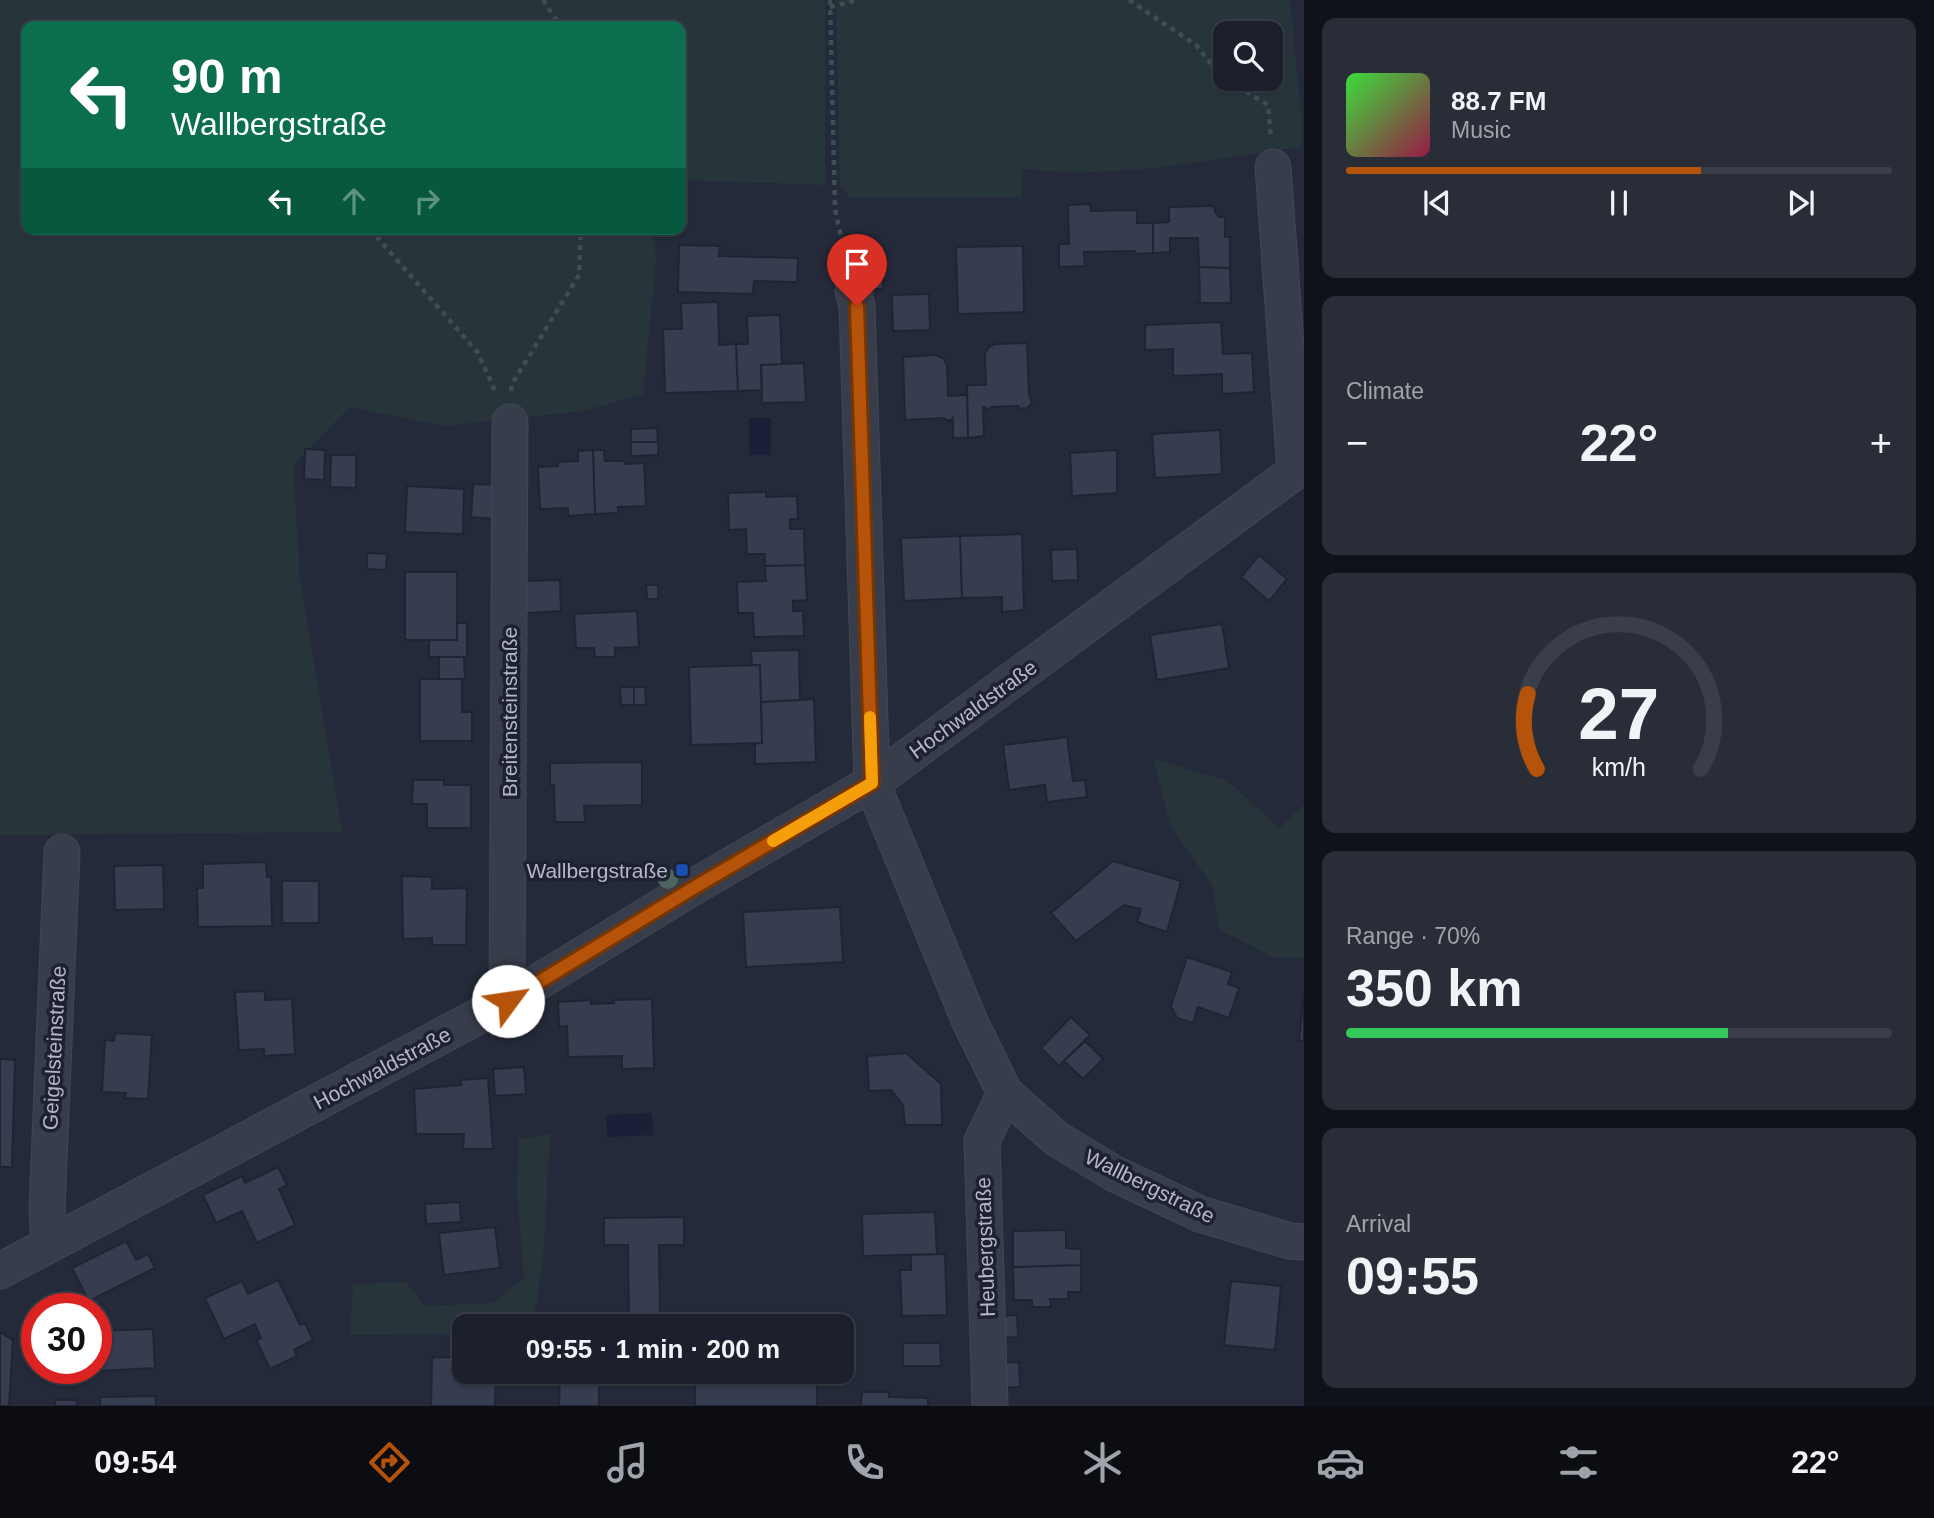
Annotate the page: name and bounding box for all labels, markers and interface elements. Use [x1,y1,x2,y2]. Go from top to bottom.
map controls [1213,21,1283,91]
button: search [1213,21,1283,91]
icon: left [56,49,147,140]
text: 90 m [171,49,283,103]
text: 88.7 FM [1451,86,1546,116]
text: Wallbergstraße [171,106,387,142]
text: Music [1451,117,1511,143]
icon: left [262,182,300,220]
icon: ahead [335,182,373,220]
icon: right [408,182,446,220]
icon: previous [1418,184,1456,222]
icon: pause [1600,184,1638,222]
icon: next [1782,184,1820,222]
pin [827,234,887,306]
icon: arrive [838,245,876,283]
text: Climate [1346,378,1424,404]
text: 22° [1580,414,1658,472]
text: − [1346,422,1368,464]
text: + [1870,422,1892,464]
street label: Breitensteinstraße [498,627,521,797]
street label: Hochwaldstraße [905,655,1041,763]
text: 27 [1579,673,1659,754]
text: km/h [1592,753,1646,781]
place label: Wallbergstraße [526,859,668,882]
marker: Wallbergstraße [674,862,690,878]
text: Range · 70% [1346,923,1480,949]
text: 350 km [1346,959,1522,1017]
position arrow [471,964,545,1038]
street label: Geigelsteinstraße [38,965,70,1131]
street label: Hochwaldstraße [310,1022,454,1114]
street label: Wallbergstraße [1081,1145,1219,1227]
street label: Heubergstraße [971,1177,999,1317]
text: Arrival [1346,1211,1411,1237]
text: 09:55 [1346,1247,1479,1305]
speed limit sign: 30 [21,1293,112,1384]
text: 09:55 · 1 min · 200 m [526,1334,780,1364]
icon: directions [365,1438,414,1487]
icon: music [603,1438,652,1487]
icon: phone [840,1438,889,1487]
icon: climate [1078,1438,1127,1487]
icon: car [1316,1438,1365,1487]
icon: filters [1554,1438,1603,1487]
text: 09:54 [94,1444,176,1480]
text: 22° [1791,1444,1840,1480]

